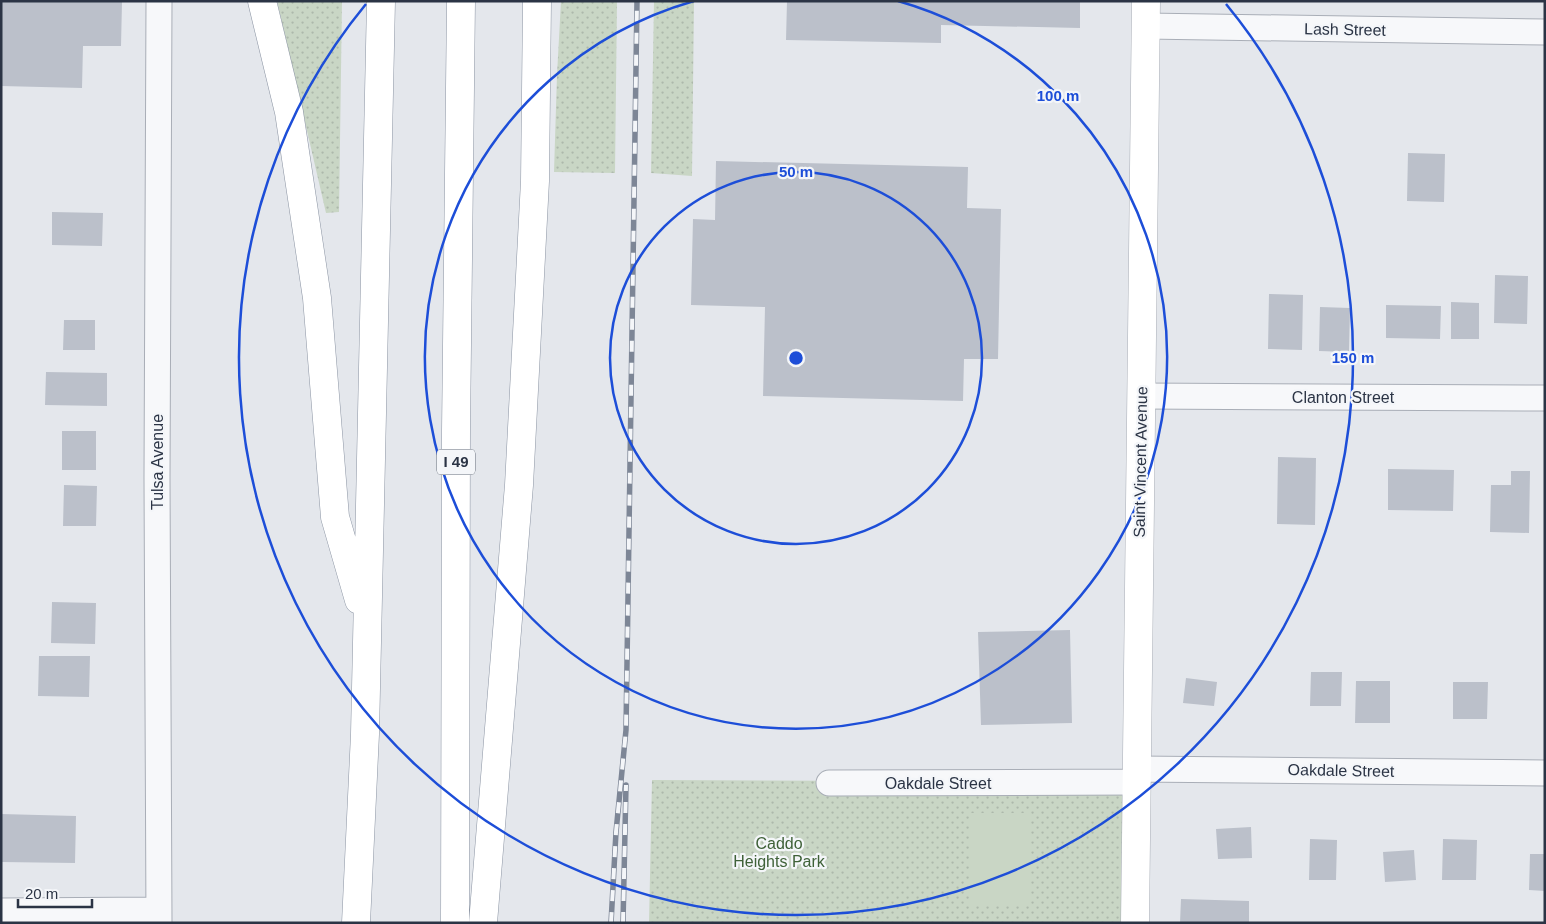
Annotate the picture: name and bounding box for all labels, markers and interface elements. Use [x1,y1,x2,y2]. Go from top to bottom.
street label: Lash Street [1304,20,1387,39]
text: 100 m [1037,87,1079,104]
text: 50 m [779,163,813,180]
centre of rings [787,349,805,367]
text: 150 m [1332,349,1374,366]
street label: Saint Vincent Avenue [1131,386,1150,538]
street label: Clanton Street [1292,389,1395,406]
street label: Tulsa Avenue [149,414,166,510]
road number: I 49 [437,450,475,474]
street label: Oakdale Street [1287,761,1395,780]
street label: Oakdale Street [885,775,992,792]
park label: Caddo Heights Park [733,835,826,870]
scale bar [18,876,91,908]
text: 20 m [25,885,58,902]

